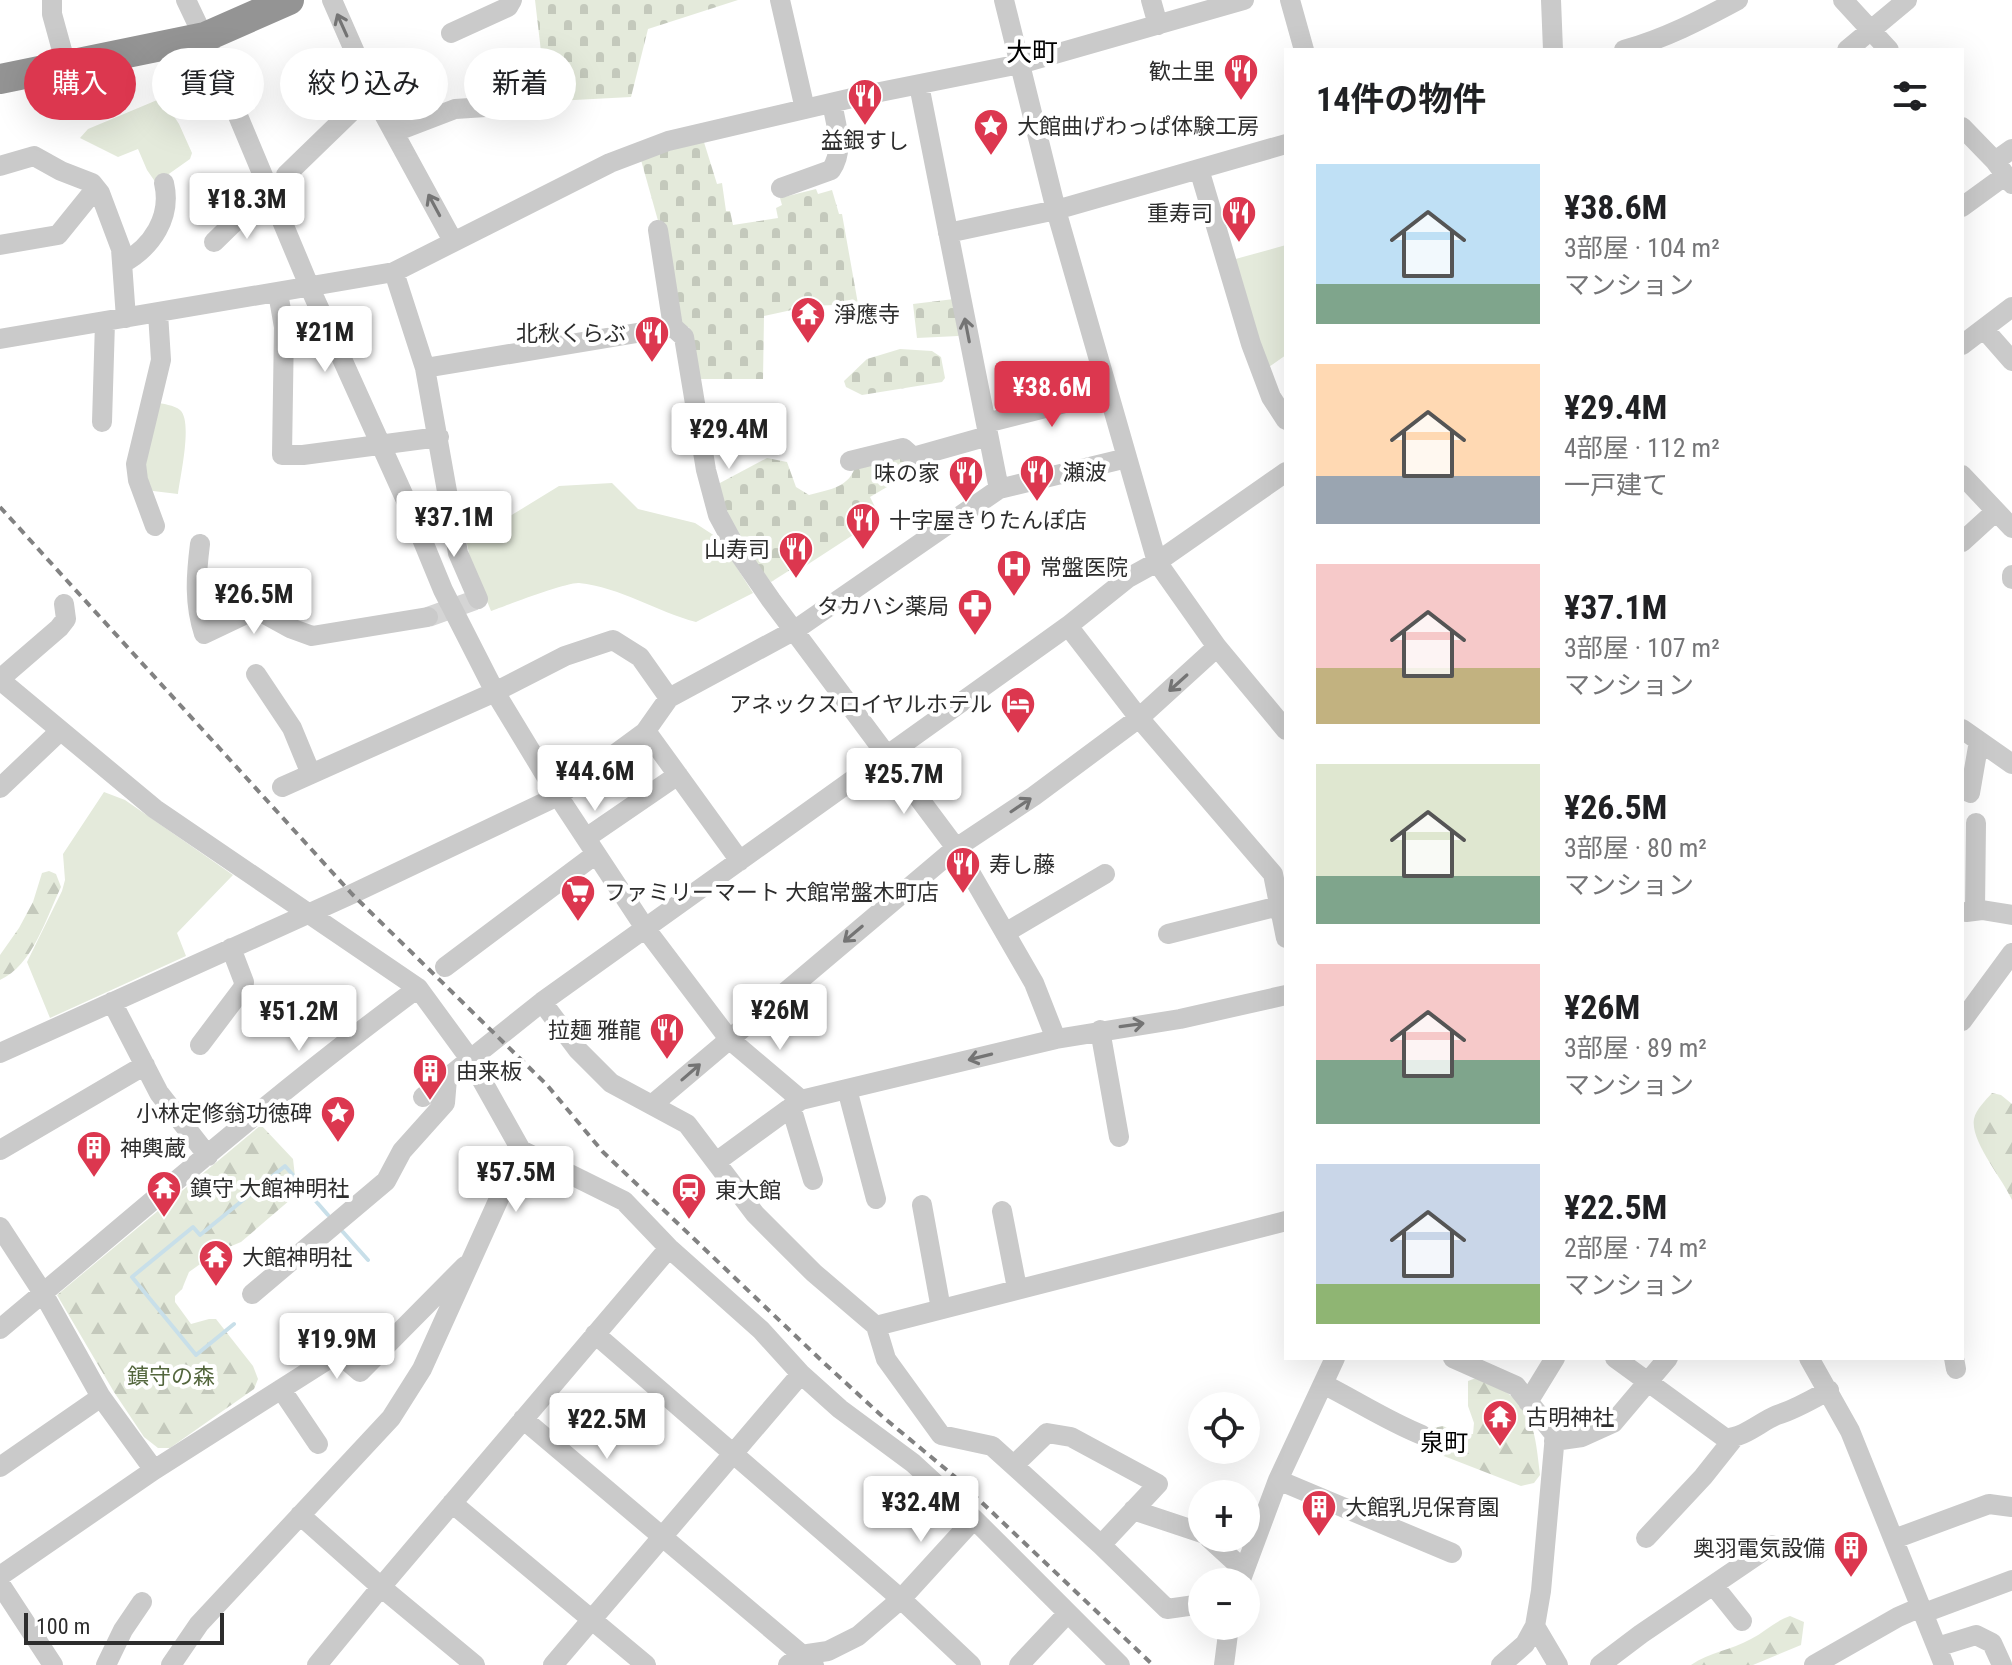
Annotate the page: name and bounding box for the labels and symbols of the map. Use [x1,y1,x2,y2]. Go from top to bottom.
one-way arrow [334,13,349,38]
district label: 大町 [1006,37,1058,67]
restaurant icon: 歓土里 [1222,52,1260,102]
place label: 歓土里 [1149,59,1215,84]
restaurant icon: 益銀すし [846,77,884,127]
place icon: 大館曲げわっぱ体験工房 [972,107,1010,157]
place label: 大館曲げわっぱ体験工房 [1017,114,1259,139]
place label: 益銀すし [821,128,909,153]
pin: ¥18.3M [182,173,312,241]
one-way arrow [425,194,441,217]
restaurant icon: 重寿司 [1220,194,1258,244]
place label: 重寿司 [1147,201,1213,226]
temple icon: 淨應寺 [789,295,827,345]
place label: 淨應寺 [834,302,900,327]
pin: ¥21M [278,306,372,374]
restaurant icon: 北秋くらぶ [633,314,671,364]
one-way arrow [959,318,974,344]
place label: 北秋くらぶ [516,321,626,346]
pin: ¥38.6M [987,361,1117,429]
pin: ¥29.4M [664,403,794,471]
restaurant icon: 瀬波 [1018,453,1056,503]
restaurant icon: 味の家 [947,454,985,504]
place label: 瀬波 [1063,460,1107,485]
place label: 味の家 [874,461,940,486]
pin: ¥37.1M [389,491,519,559]
restaurant icon: 十字屋きりたんぽ店 [844,501,882,551]
place label: 十字屋きりたんぽ店 [889,508,1087,533]
restaurant icon: 山寿司 [777,530,815,580]
place label: 山寿司 [704,537,770,562]
hospital icon: 常盤医院 [995,548,1033,598]
place label: 常盤医院 [1040,555,1128,580]
pin: ¥26.5M [189,568,319,636]
pharmacy icon: タカハシ薬局 [956,587,994,637]
place label: タカハシ薬局 [817,594,949,619]
one-way arrow [1169,673,1189,691]
hotel icon: アネックスロイヤルホテル [999,685,1037,735]
place label: アネックスロイヤルホテル [729,692,992,717]
pin: ¥44.6M [530,745,660,813]
pin: ¥25.7M [839,748,969,816]
one-way arrow [1009,796,1032,812]
restaurant icon: 寿し藤 [944,845,982,895]
place label: 寿し藤 [989,852,1055,877]
supermarket icon: ファミリーマート 大館常盤木町店 [559,873,597,923]
place label: ファミリーマート 大館常盤木町店 [604,880,939,905]
one-way arrow [843,925,864,943]
pin: ¥26M [733,984,827,1052]
pin: ¥51.2M [234,985,364,1053]
restaurant icon: 拉麺 雅龍 [648,1011,686,1061]
one-way arrow [1119,1017,1144,1032]
place label: 拉麺 雅龍 [548,1018,641,1043]
one-way arrow [967,1051,993,1066]
building icon: 由来板 [411,1052,449,1102]
place label: 由来板 [456,1059,522,1084]
one-way arrow [681,1063,701,1081]
place icon: 小林定修翁功徳碑 [319,1094,357,1144]
place label: 小林定修翁功徳碑 [136,1101,312,1126]
building icon: 神輿蔵 [75,1129,113,1179]
place label: 神輿蔵 [120,1136,186,1161]
pin: ¥57.5M [451,1146,581,1214]
temple icon: 鎮守 大館神明社 [145,1169,183,1219]
station icon: 東大館 [670,1171,708,1221]
place label: 鎮守 大館神明社 [190,1176,349,1201]
place label: 東大館 [715,1178,781,1203]
temple icon: 大館神明社 [197,1238,235,1288]
place label: 大館神明社 [242,1245,352,1270]
pin: ¥19.9M [272,1313,402,1381]
park label: 鎮守の森 [127,1364,215,1389]
pin: ¥22.5M [542,1393,672,1461]
temple icon: 古明神社 [1481,1398,1519,1448]
place label: 古明神社 [1526,1405,1614,1430]
district label: 泉町 [1420,1429,1468,1457]
pin: ¥32.4M [856,1476,986,1544]
building icon: 大館乳児保育園 [1300,1488,1338,1538]
place label: 大館乳児保育園 [1345,1495,1499,1520]
building icon: 奥羽電気設備 [1832,1529,1870,1579]
place label: 奥羽電気設備 [1693,1536,1825,1561]
scale bar [24,1609,224,1645]

